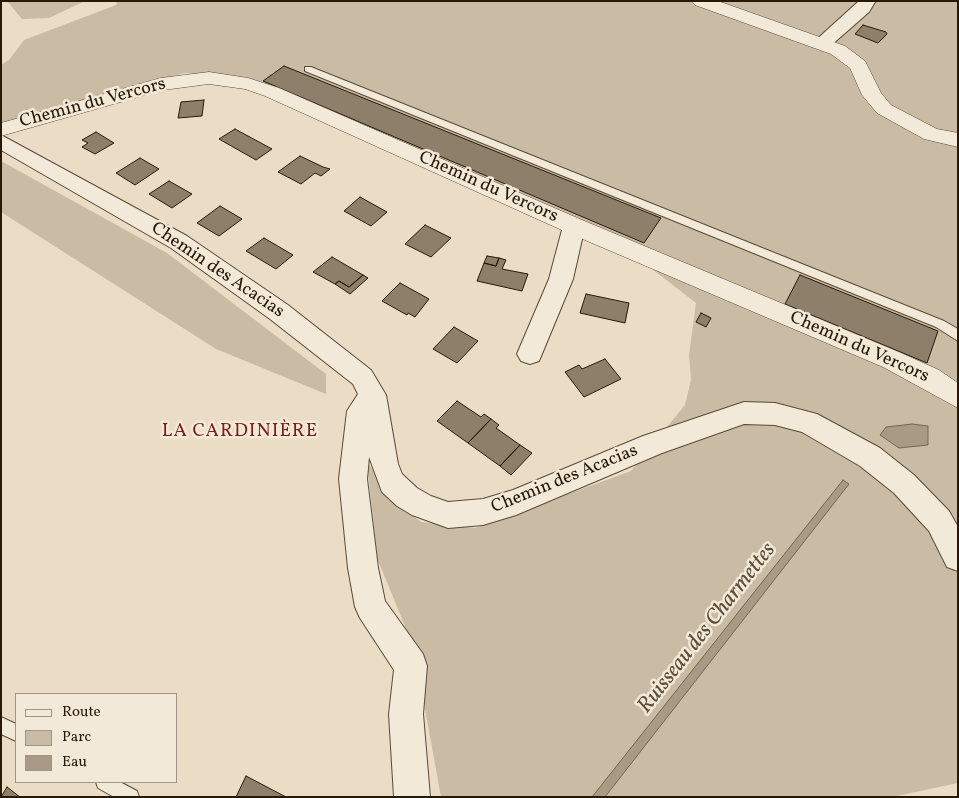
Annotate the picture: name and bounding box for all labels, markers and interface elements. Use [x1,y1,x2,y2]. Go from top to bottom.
street label: Chemin du Vercors [18,74,168,134]
street label: Chemin du Vercors [415,148,561,228]
street label: Chemin des Acacias [146,218,288,324]
street label: Chemin du Vercors [786,308,932,388]
district label: LA CARDINIÈRE [160,422,320,444]
street label: Chemin des Acacias [489,441,641,519]
water label: Ruisseau des Charmettes [633,538,783,720]
legend [15,693,178,783]
text: Route [62,702,101,723]
text: Parc [62,727,91,748]
text: Eau [62,752,87,773]

